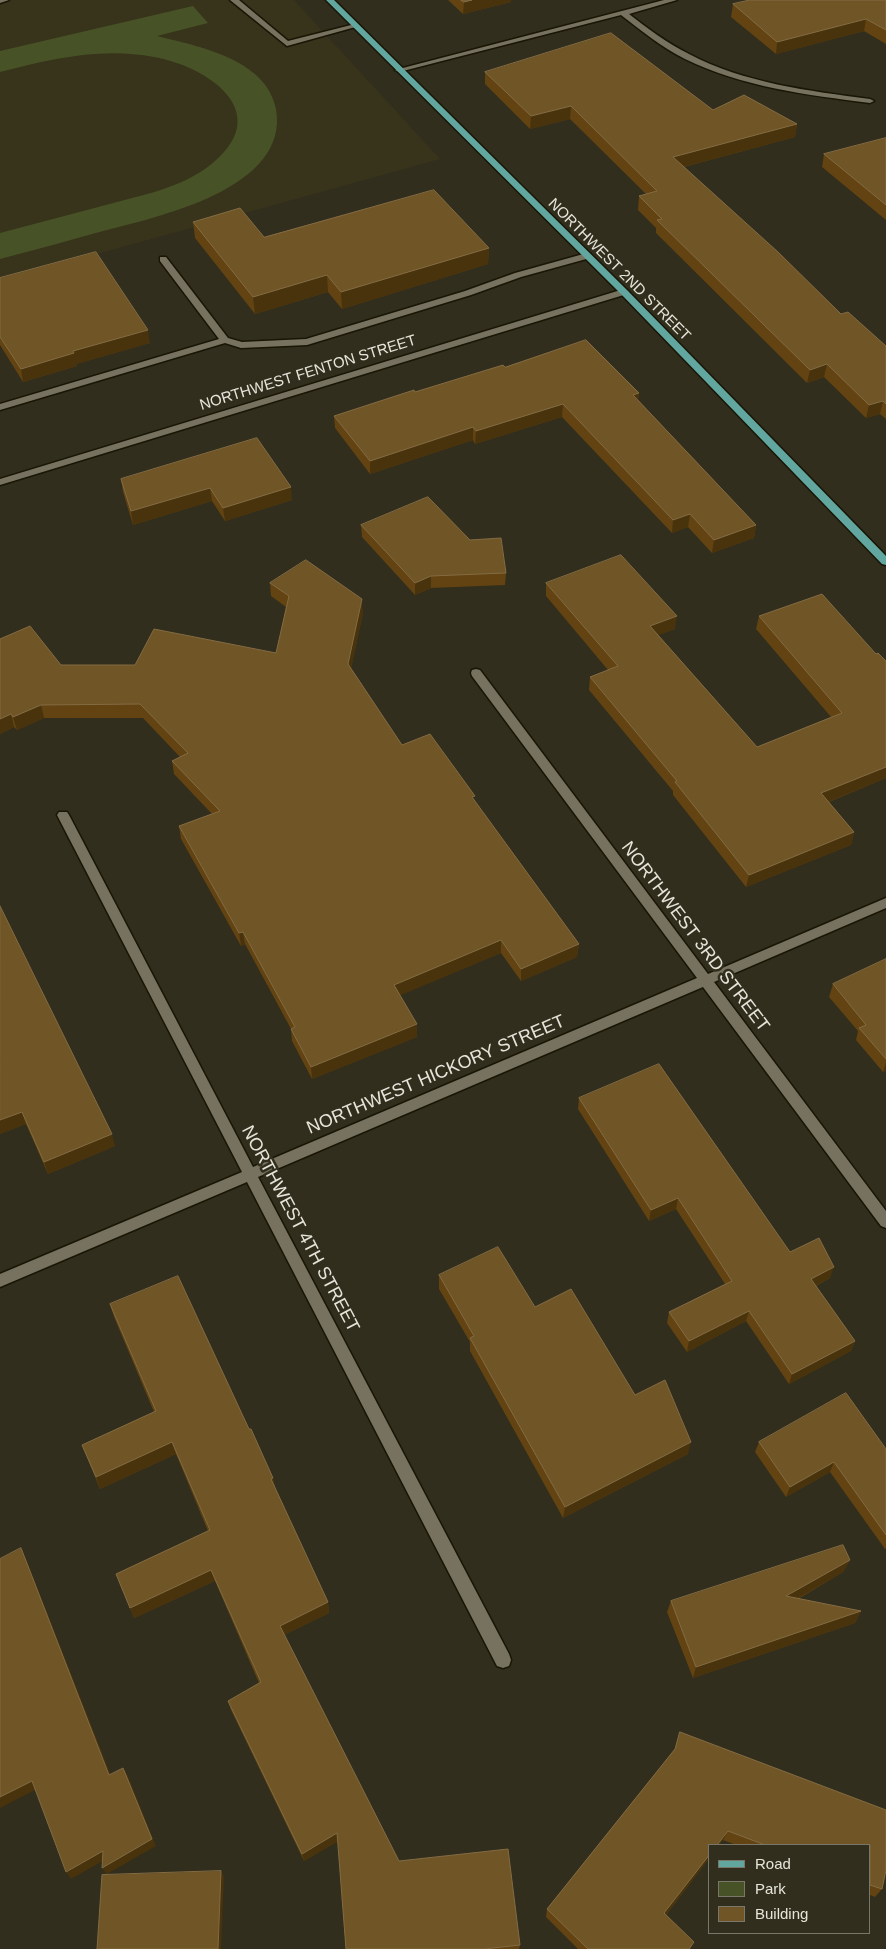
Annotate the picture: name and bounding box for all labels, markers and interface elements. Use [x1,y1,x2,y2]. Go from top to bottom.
street label: NORTHWEST 2ND STREET [544,195,694,345]
street label: NORTHWEST FENTON STREET [198,331,418,415]
street label: NORTHWEST 3RD STREET [616,838,774,1036]
street label: NORTHWEST HICKORY STREET [304,1011,568,1139]
street label: NORTHWEST 4TH STREET [236,1122,364,1336]
legend [708,1844,871,1934]
text: Road [755,1855,791,1872]
text: Park [755,1880,786,1897]
text: Building [755,1905,808,1922]

